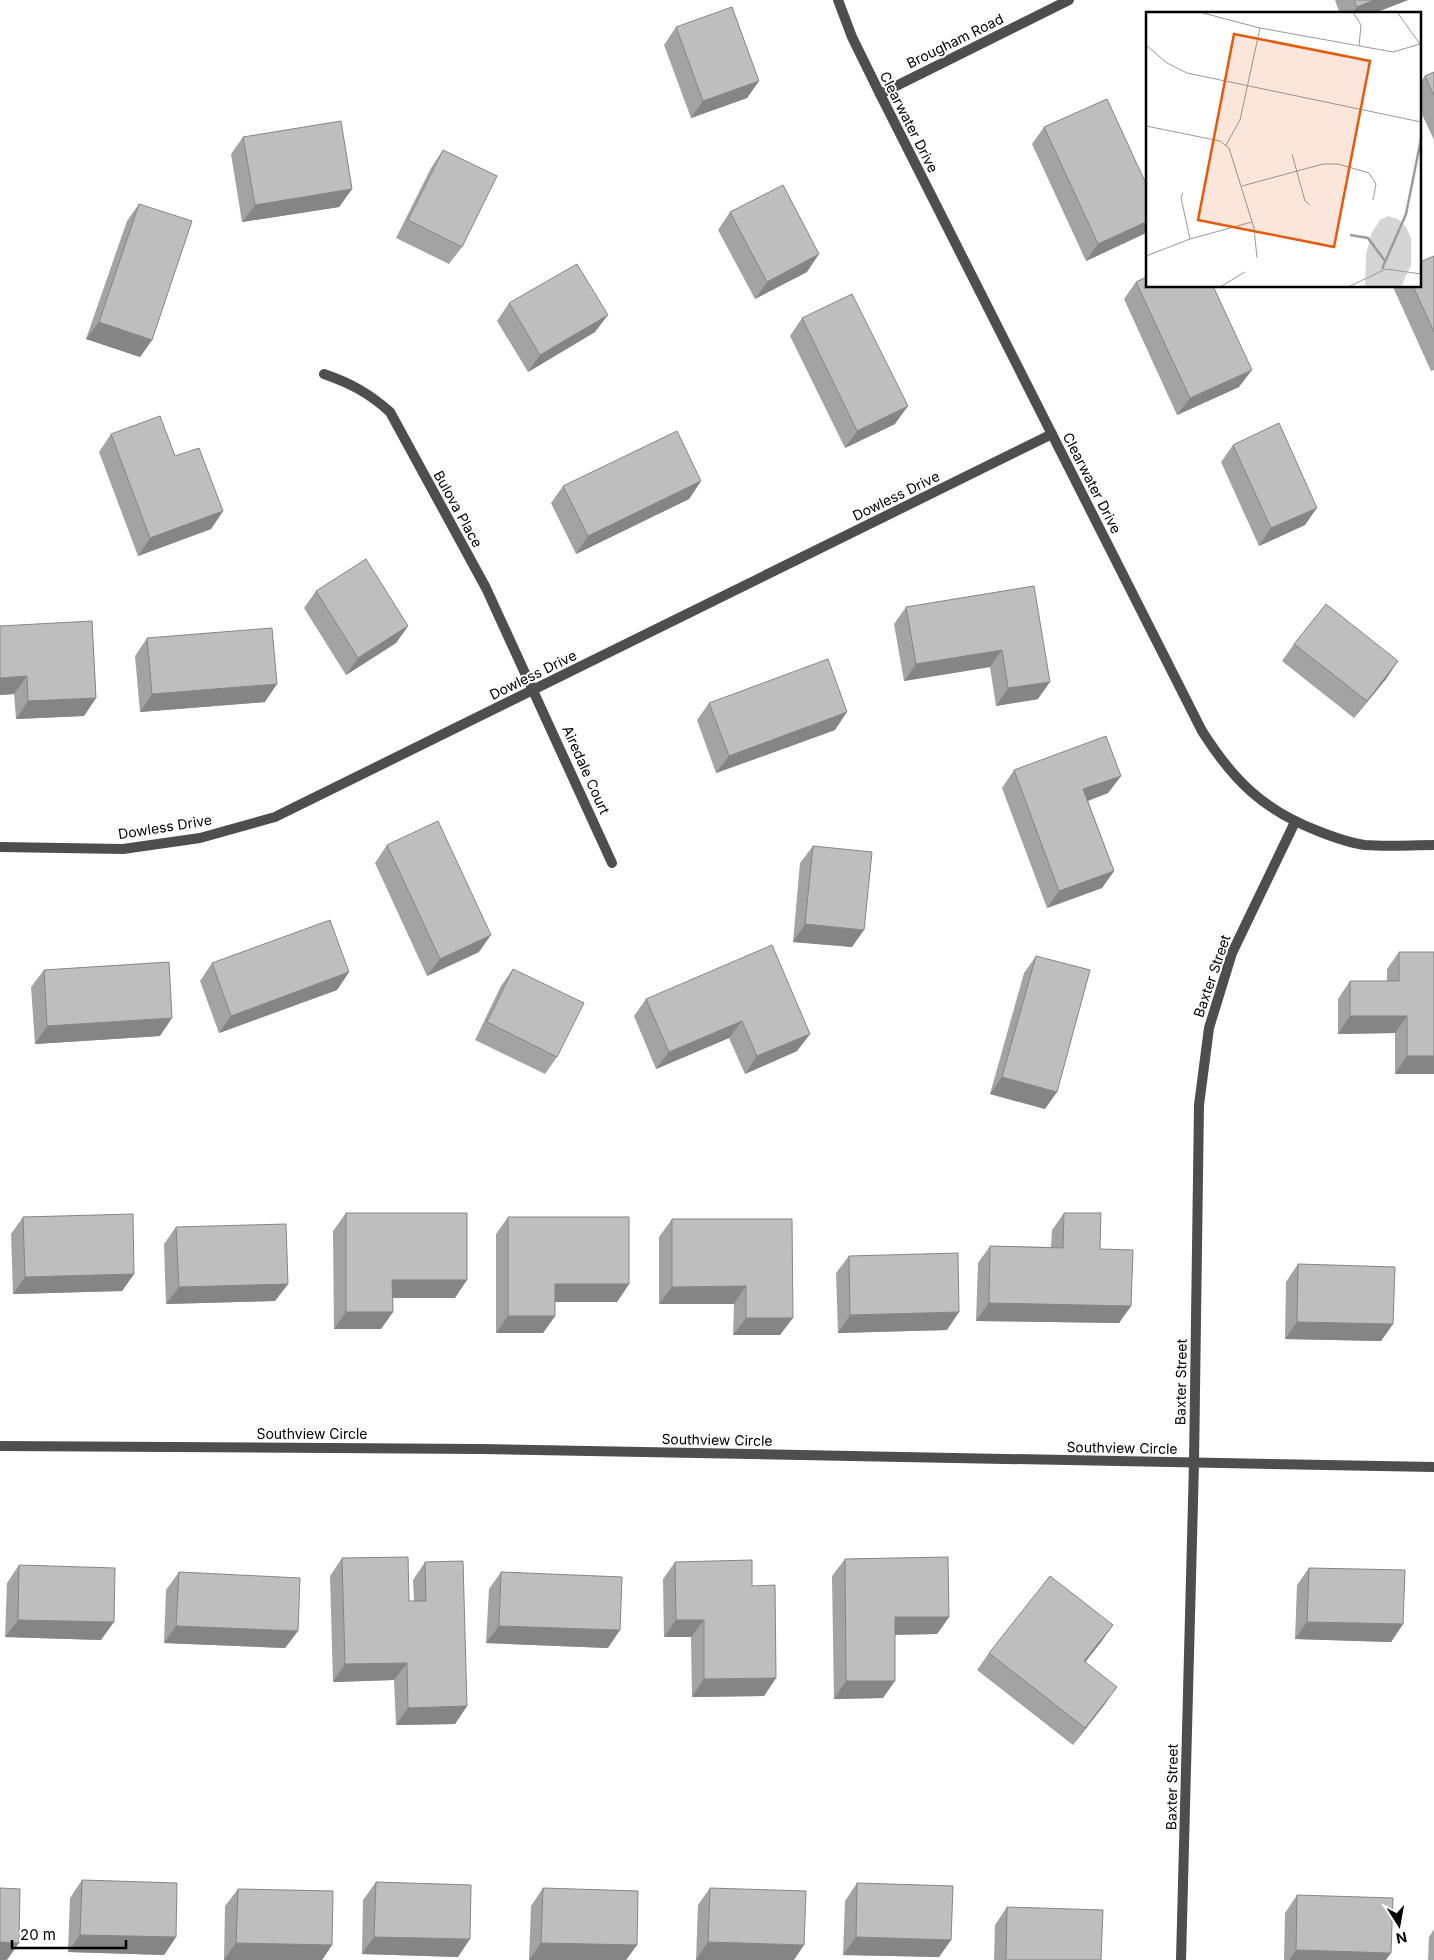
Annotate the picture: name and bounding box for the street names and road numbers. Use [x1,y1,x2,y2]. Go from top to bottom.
street label: Brougham Road [904,10,1006,71]
street label: Clearwater Drive [877,68,942,175]
street label: Clearwater Drive [1060,429,1125,536]
street label: Dowless Drive [849,467,942,524]
street label: Bulova Place [430,468,486,550]
street label: Dowless Drive [486,646,579,703]
street label: Airedale Court [559,723,614,817]
street label: Dowless Drive [117,811,213,842]
street label: Baxter Street [1189,932,1234,1019]
street label: Baxter Street [1171,1338,1190,1425]
street label: Southview Circle [256,1425,368,1442]
street label: Southview Circle [661,1430,773,1449]
street label: Southview Circle [1066,1438,1178,1457]
street label: Baxter Street [1162,1743,1181,1830]

